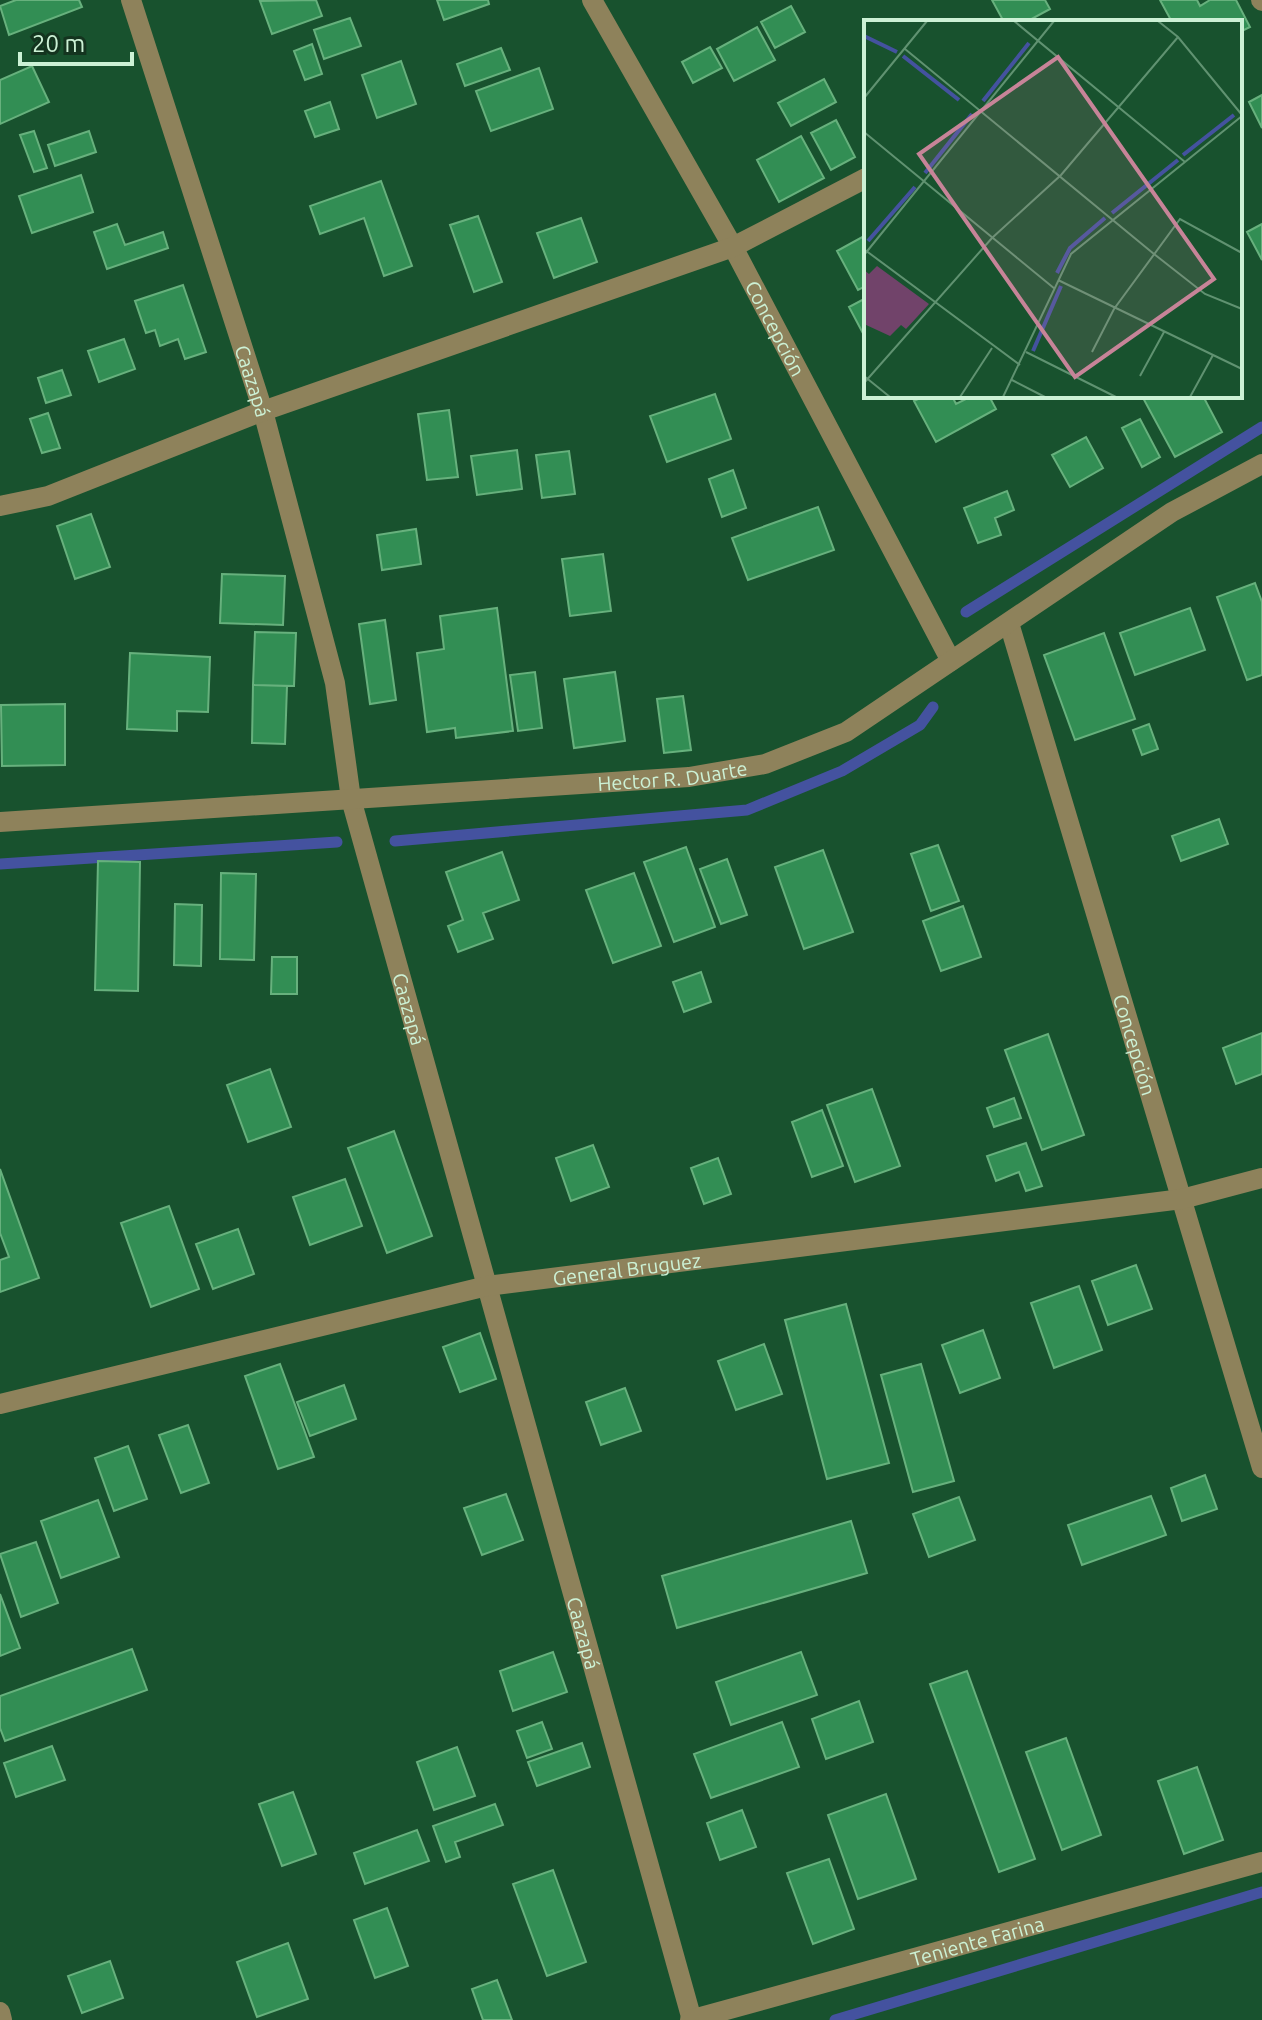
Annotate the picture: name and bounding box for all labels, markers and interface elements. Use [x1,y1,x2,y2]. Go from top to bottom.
scale bar [20,16,132,66]
inset map [864,20,1242,398]
text: 20 m [32,30,85,57]
street label: Concepción [741,276,810,380]
street label: Caazapá [231,342,276,419]
street label: Hector R. Duarte [597,756,749,794]
street label: Caazapá [389,970,431,1048]
street label: Concepción [1109,991,1161,1098]
street label: General Bruguez [551,1248,702,1289]
street label: Caazapá [563,1594,605,1672]
street label: Teniente Farina [908,1911,1047,1970]

